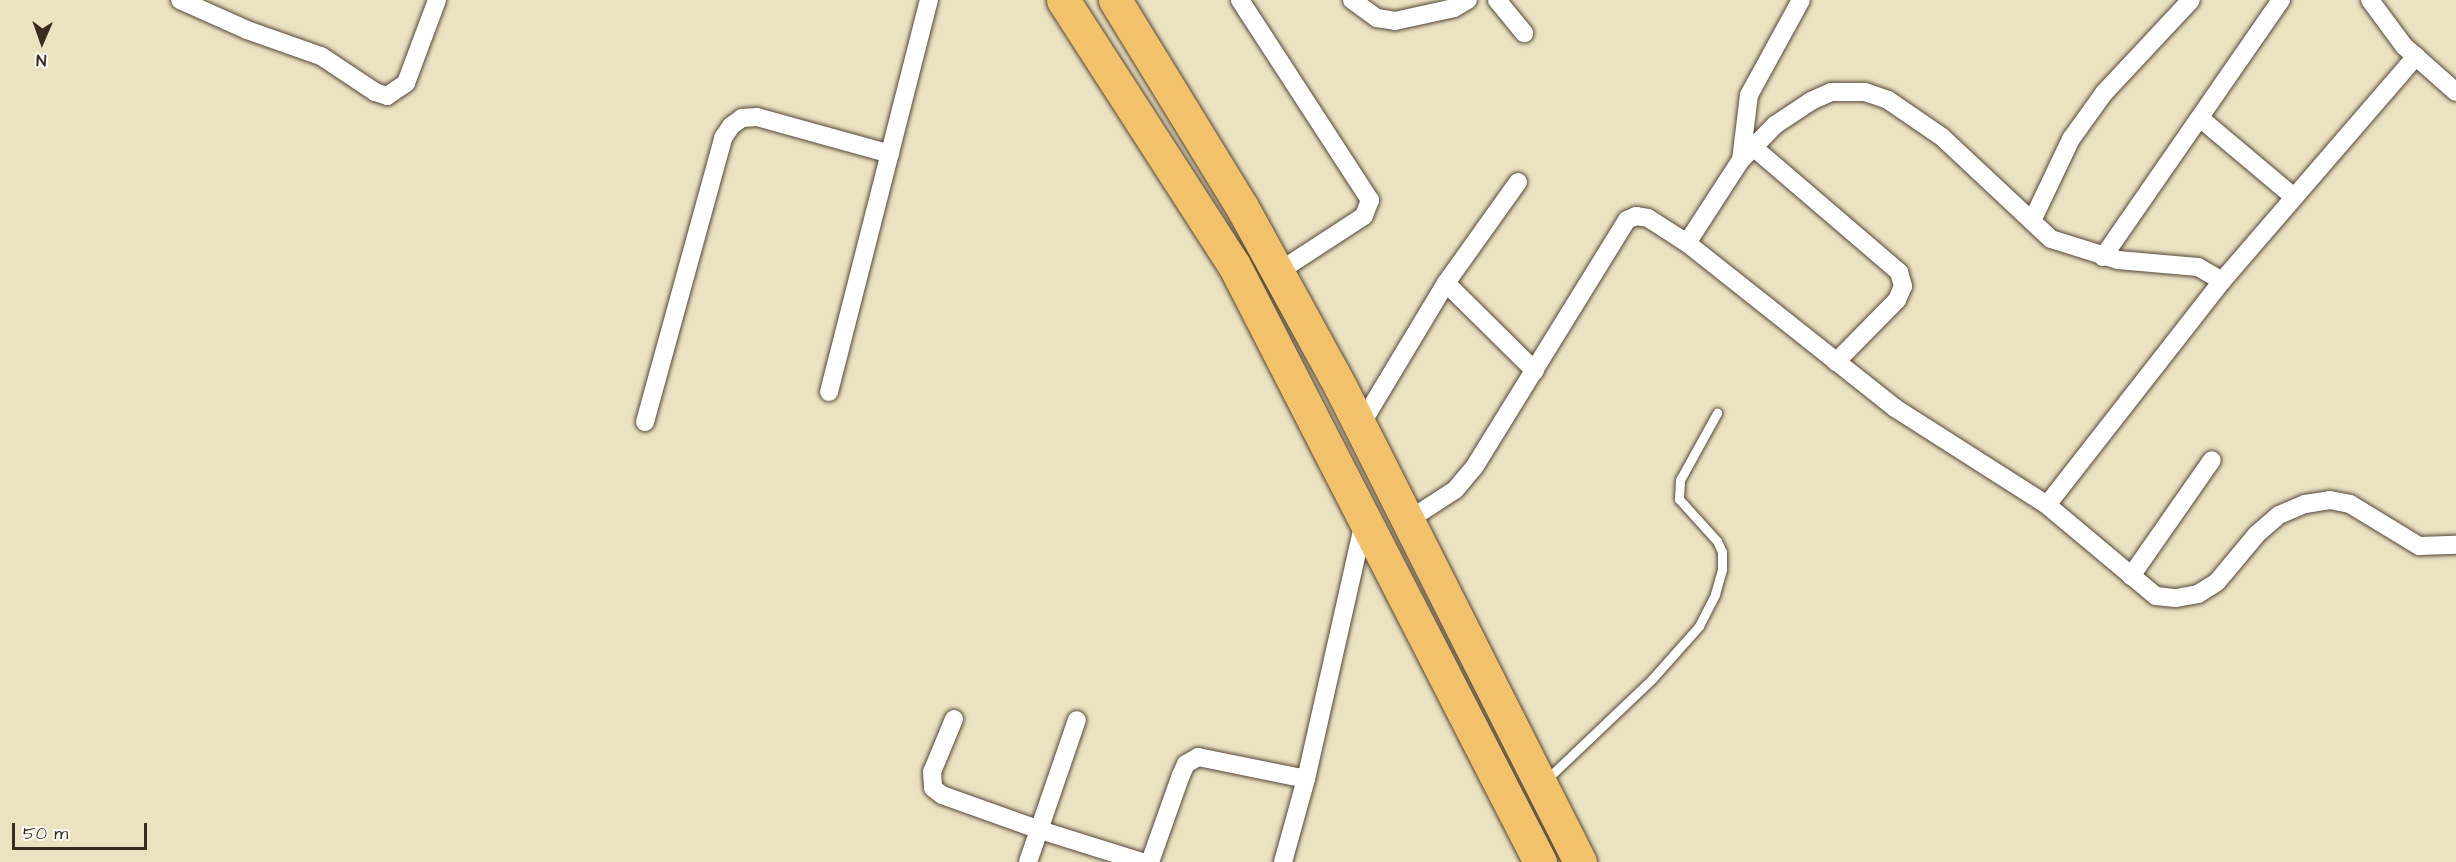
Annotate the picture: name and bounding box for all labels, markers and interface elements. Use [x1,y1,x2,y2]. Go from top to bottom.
north arrow [12,12,72,72]
text: N [36,49,47,71]
scale bar [15,811,150,849]
text: 50 m [23,821,68,846]

